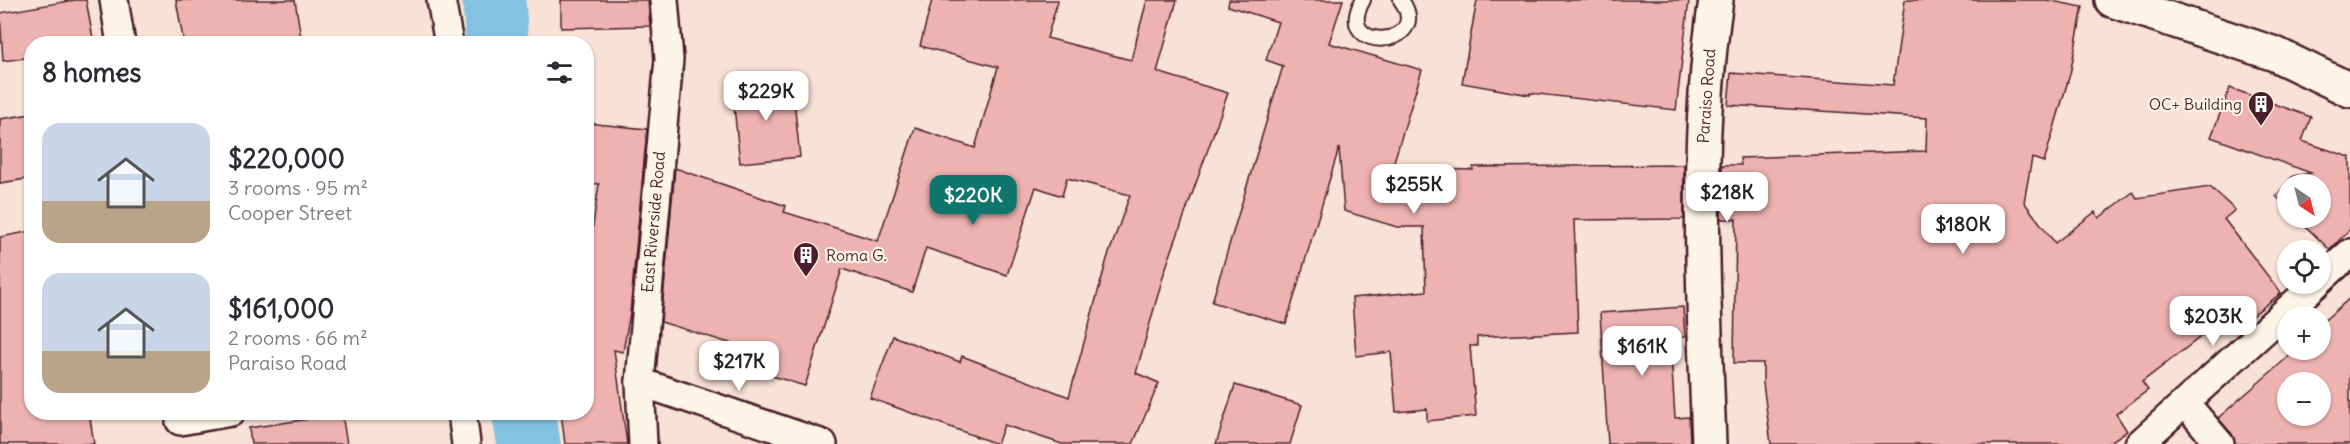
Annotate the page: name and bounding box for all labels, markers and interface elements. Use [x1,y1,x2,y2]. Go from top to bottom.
street label: Paraiso Road [1693,48,1719,144]
text: 8 homes [42,56,141,89]
icon: filters [543,56,576,89]
pin: $229K [724,71,808,122]
text: $229K [738,78,794,103]
building icon: OC+ Building [2246,89,2276,127]
place label: OC+ Building [2149,94,2242,114]
text: $220,000 [228,142,345,175]
icon: home [90,147,162,219]
street label: East Riverside Road [637,151,669,293]
pin: $255K [1372,164,1456,215]
text: $255K [1385,171,1443,196]
pin: $218K [1685,172,1769,223]
north arrow [2277,174,2331,228]
map controls [2277,174,2331,426]
text: 3 rooms · 95 m² [228,175,368,200]
pin: $220K [931,175,1015,226]
text: $218K [1700,179,1754,204]
text: $220K [944,182,1002,207]
text: Cooper Street [228,200,352,225]
pin: $180K [1921,204,2005,255]
text: $180K [1935,211,1991,236]
building icon: Roma G. [791,240,821,278]
button: locate [2277,240,2331,294]
place label: Roma G. [826,245,887,265]
text: $161,000 [228,292,334,325]
pin: $203K [2171,296,2255,347]
icon: home [90,297,162,369]
text: $203K [2184,303,2242,328]
button: + [2277,306,2331,360]
text: 2 rooms · 66 m² [228,325,368,350]
pin: $161K [1600,326,1684,377]
text: $161K [1617,333,1667,358]
pin: $217K [697,341,781,392]
text: $217K [713,348,765,373]
text: Paraiso Road [228,350,347,375]
button: − [2277,372,2331,426]

